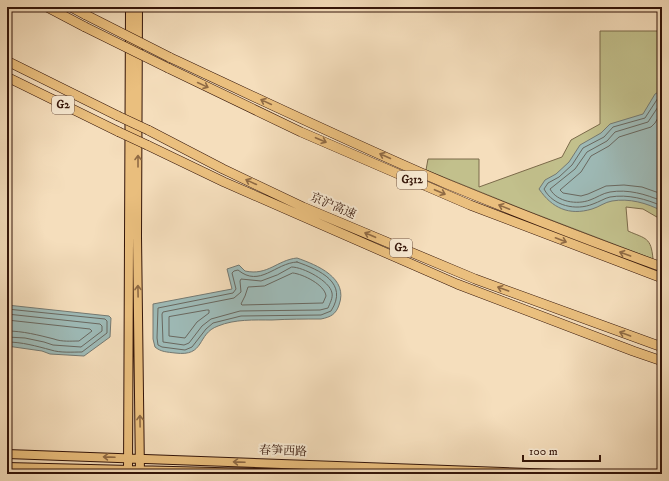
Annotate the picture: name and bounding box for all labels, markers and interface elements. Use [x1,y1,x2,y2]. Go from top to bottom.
one-way arrow [197,82,209,89]
road number: G2 [52,96,74,114]
one-way arrow [260,98,272,105]
one-way arrow [315,137,327,144]
one-way arrow [379,152,391,159]
one-way arrow [134,155,142,168]
road number: G312 [397,171,427,189]
one-way arrow [245,178,257,186]
one-way arrow [434,189,446,196]
street label: 京沪高速 [308,190,358,222]
one-way arrow [499,202,511,210]
one-way arrow [364,231,376,238]
one-way arrow [555,236,567,244]
road number: G2 [390,239,412,257]
one-way arrow [620,249,632,257]
one-way arrow [134,285,142,298]
one-way arrow [498,285,510,293]
one-way arrow [620,329,632,337]
one-way arrow [136,415,144,428]
scale bar [523,437,600,463]
street label: 春笋西路 [259,443,307,459]
text: 100 m [529,444,558,459]
one-way arrow [103,453,116,461]
one-way arrow [233,458,246,465]

